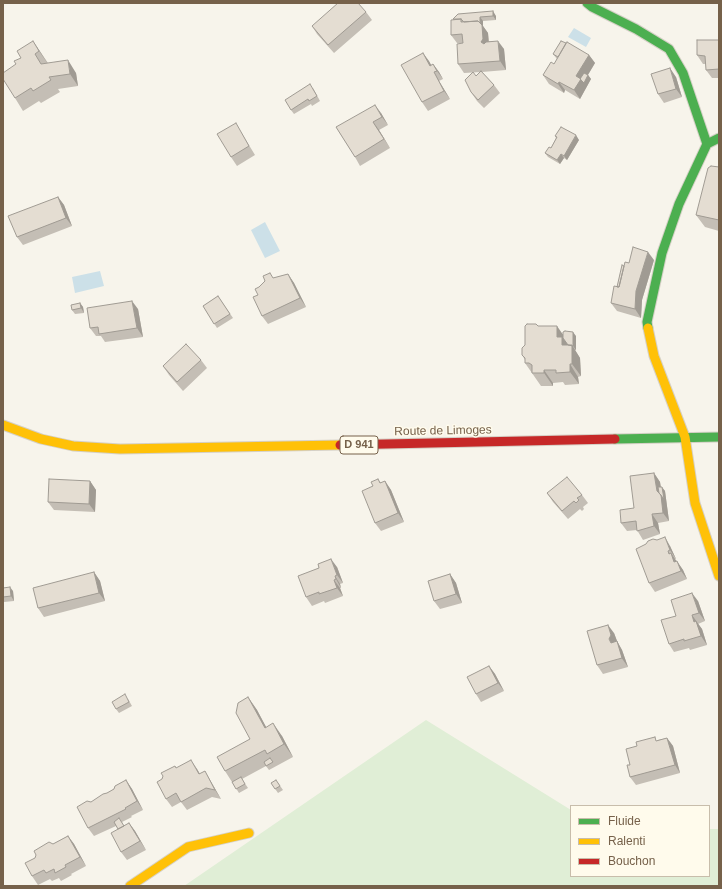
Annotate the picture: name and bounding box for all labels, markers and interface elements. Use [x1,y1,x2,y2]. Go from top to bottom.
street label: Route de Limoges [394,423,492,439]
road number: D 941 [340,436,378,454]
legend [570,805,710,877]
text: Fluide [608,814,641,828]
text: Ralenti [608,834,645,848]
text: Bouchon [608,854,655,868]

